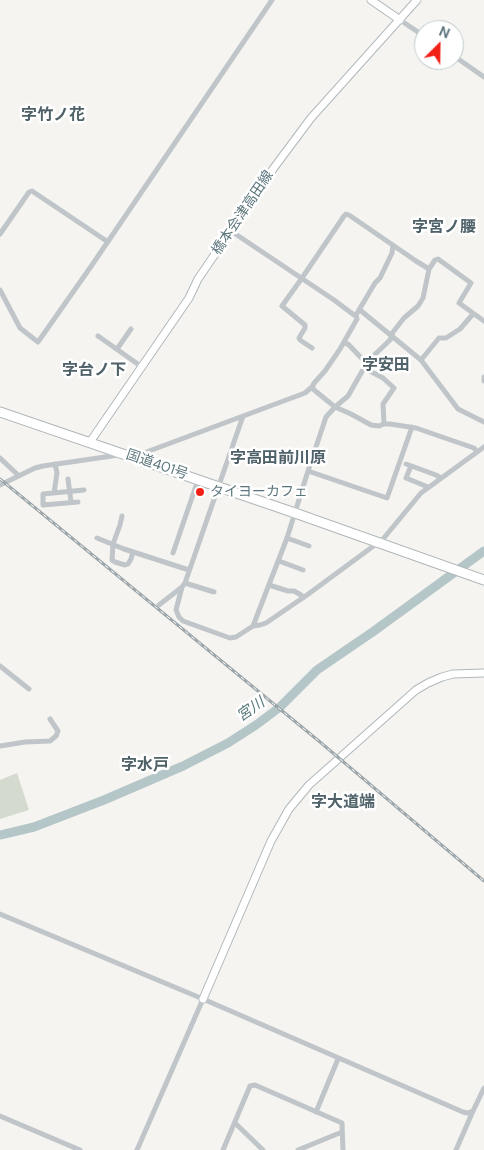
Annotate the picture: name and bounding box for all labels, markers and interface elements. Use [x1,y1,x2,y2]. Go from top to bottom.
north arrow [414,20,464,70]
text: N [436,22,453,42]
district label: 字竹ノ花 [21,106,85,126]
street label: 橋本会津高田線 [209,168,277,258]
district label: 字宮ノ腰 [412,218,476,238]
district label: 字安田 [362,356,410,376]
district label: 字台ノ下 [62,361,126,381]
street label: 国道401号 [124,447,190,483]
district label: 字高田前川原 [230,449,326,469]
place label: タイヨーカフェ [210,484,308,500]
marker: タイヨーカフェ [194,486,206,498]
water label: 宮川 [234,694,268,726]
district label: 字水戸 [121,756,169,776]
district label: 字大道端 [311,793,375,813]

